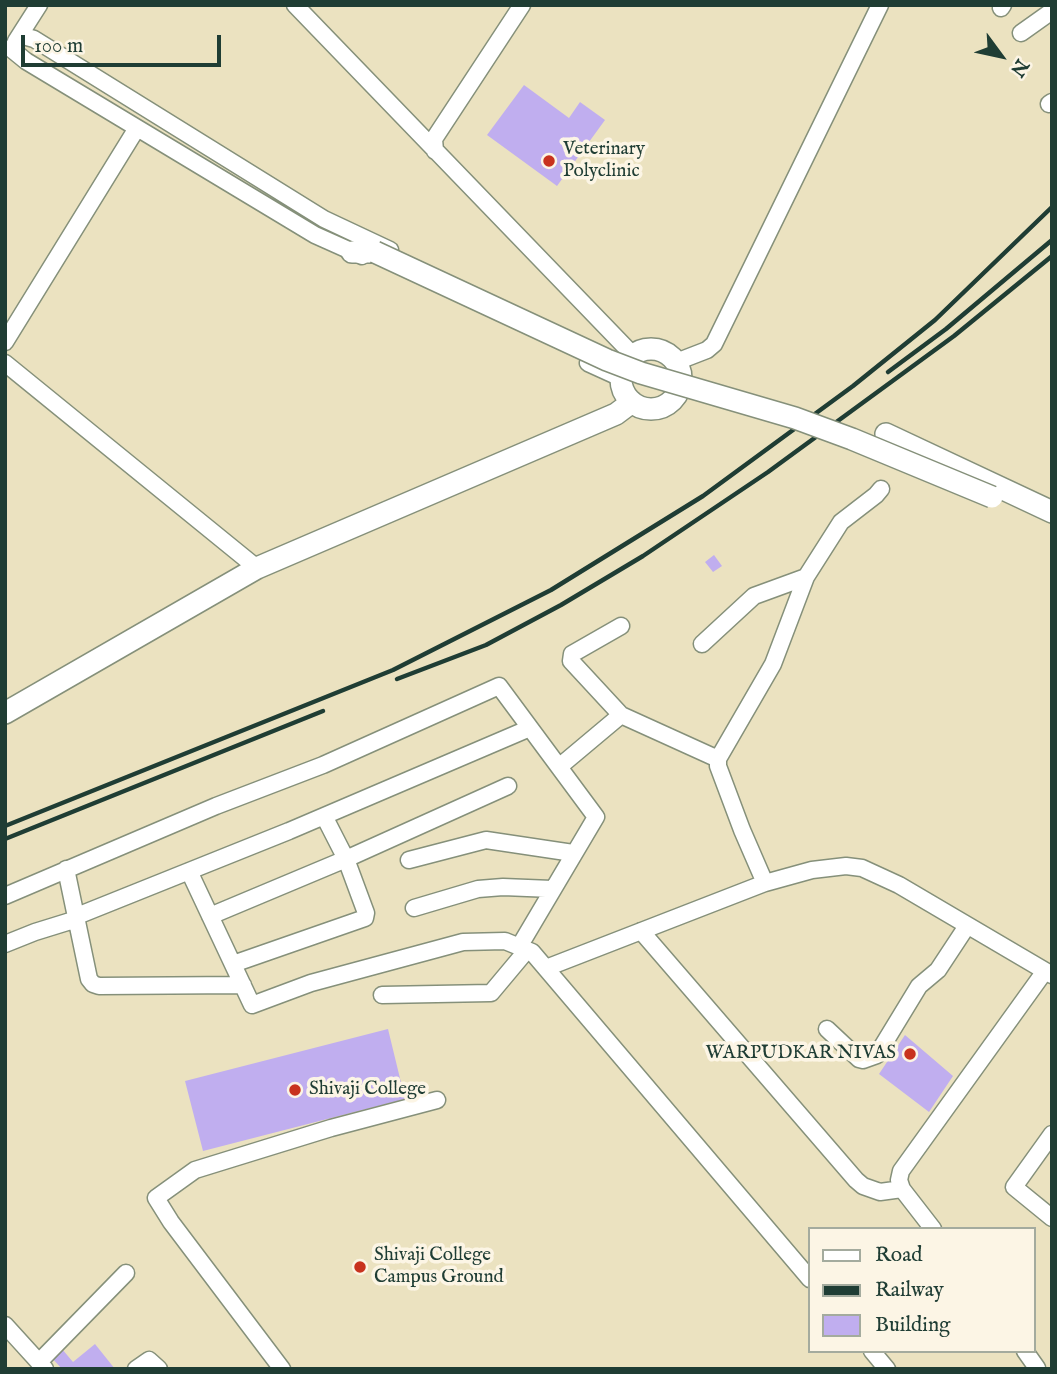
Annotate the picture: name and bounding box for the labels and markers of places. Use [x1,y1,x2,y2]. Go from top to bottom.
place label: Veterinary Polyclinic [563,139,645,183]
marker: Veterinary Polyclinic [541,153,557,169]
place label: WARPUDKAR NIVAS [706,1043,896,1065]
marker: WARPUDKAR NIVAS [902,1046,918,1062]
place label: Shivaji College [309,1079,426,1101]
marker: Shivaji College [287,1082,303,1098]
place label: Shivaji College Campus Ground [374,1245,504,1289]
marker: Shivaji College Campus Ground [352,1259,368,1275]

